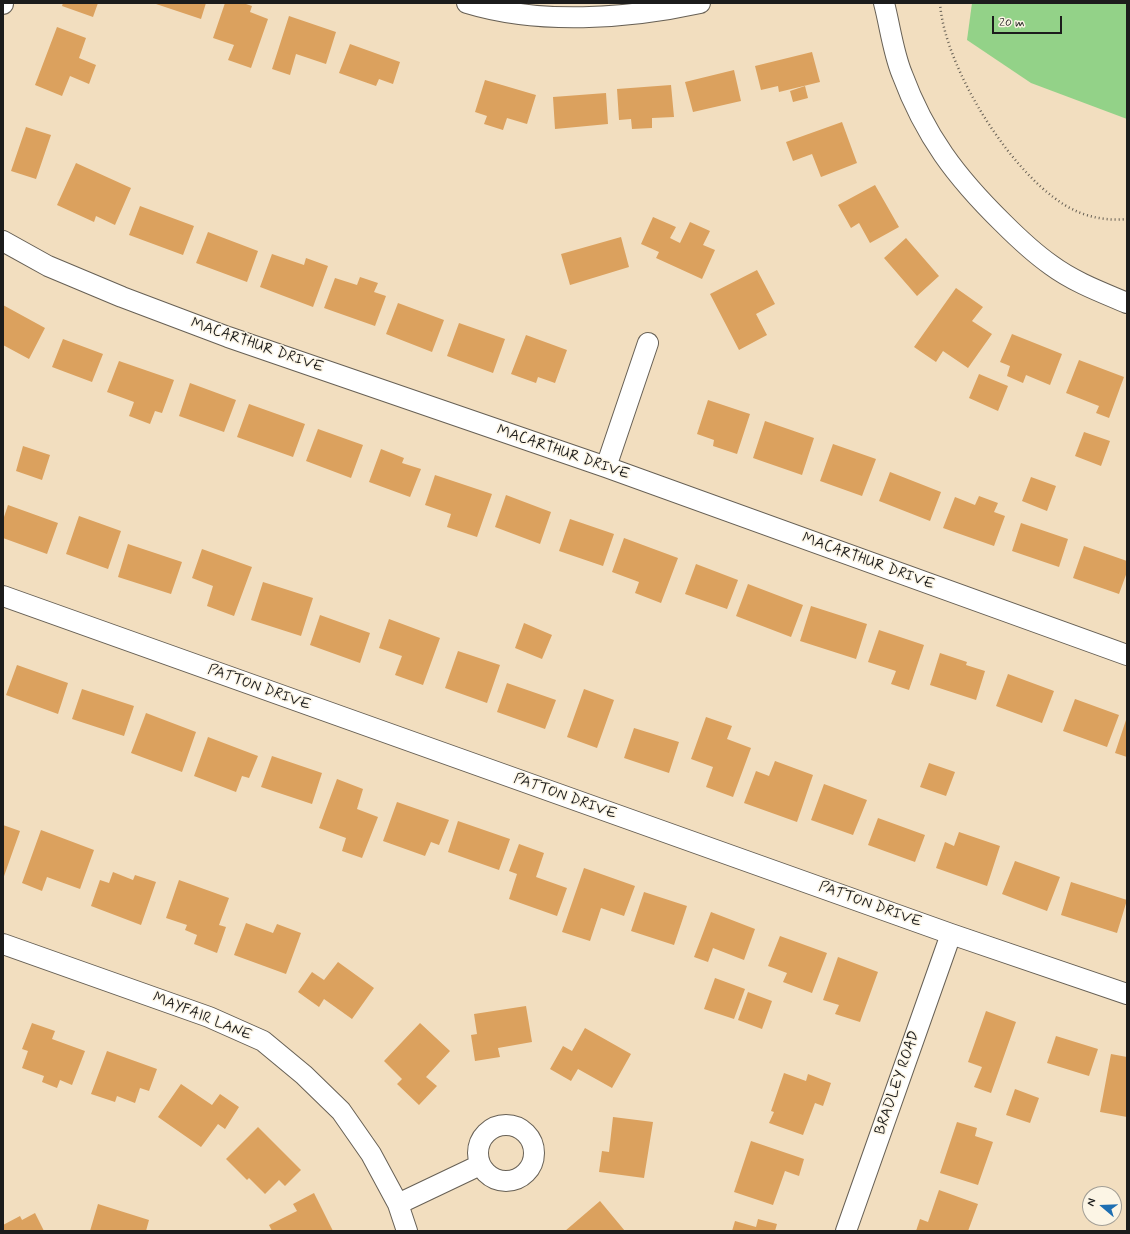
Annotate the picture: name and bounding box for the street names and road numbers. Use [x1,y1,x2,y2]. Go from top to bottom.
street label: MACARTHUR DRIVE [188,315,326,377]
street label: MACARTHUR DRIVE [494,422,632,484]
street label: MACARTHUR DRIVE [799,530,937,594]
street label: PATTON DRIVE [205,661,313,715]
street label: PATTON DRIVE [511,770,619,824]
street label: PATTON DRIVE [816,878,924,932]
street label: MAYFAIR LANE [150,989,254,1045]
street label: BRADLEY ROAD [872,1029,924,1137]

